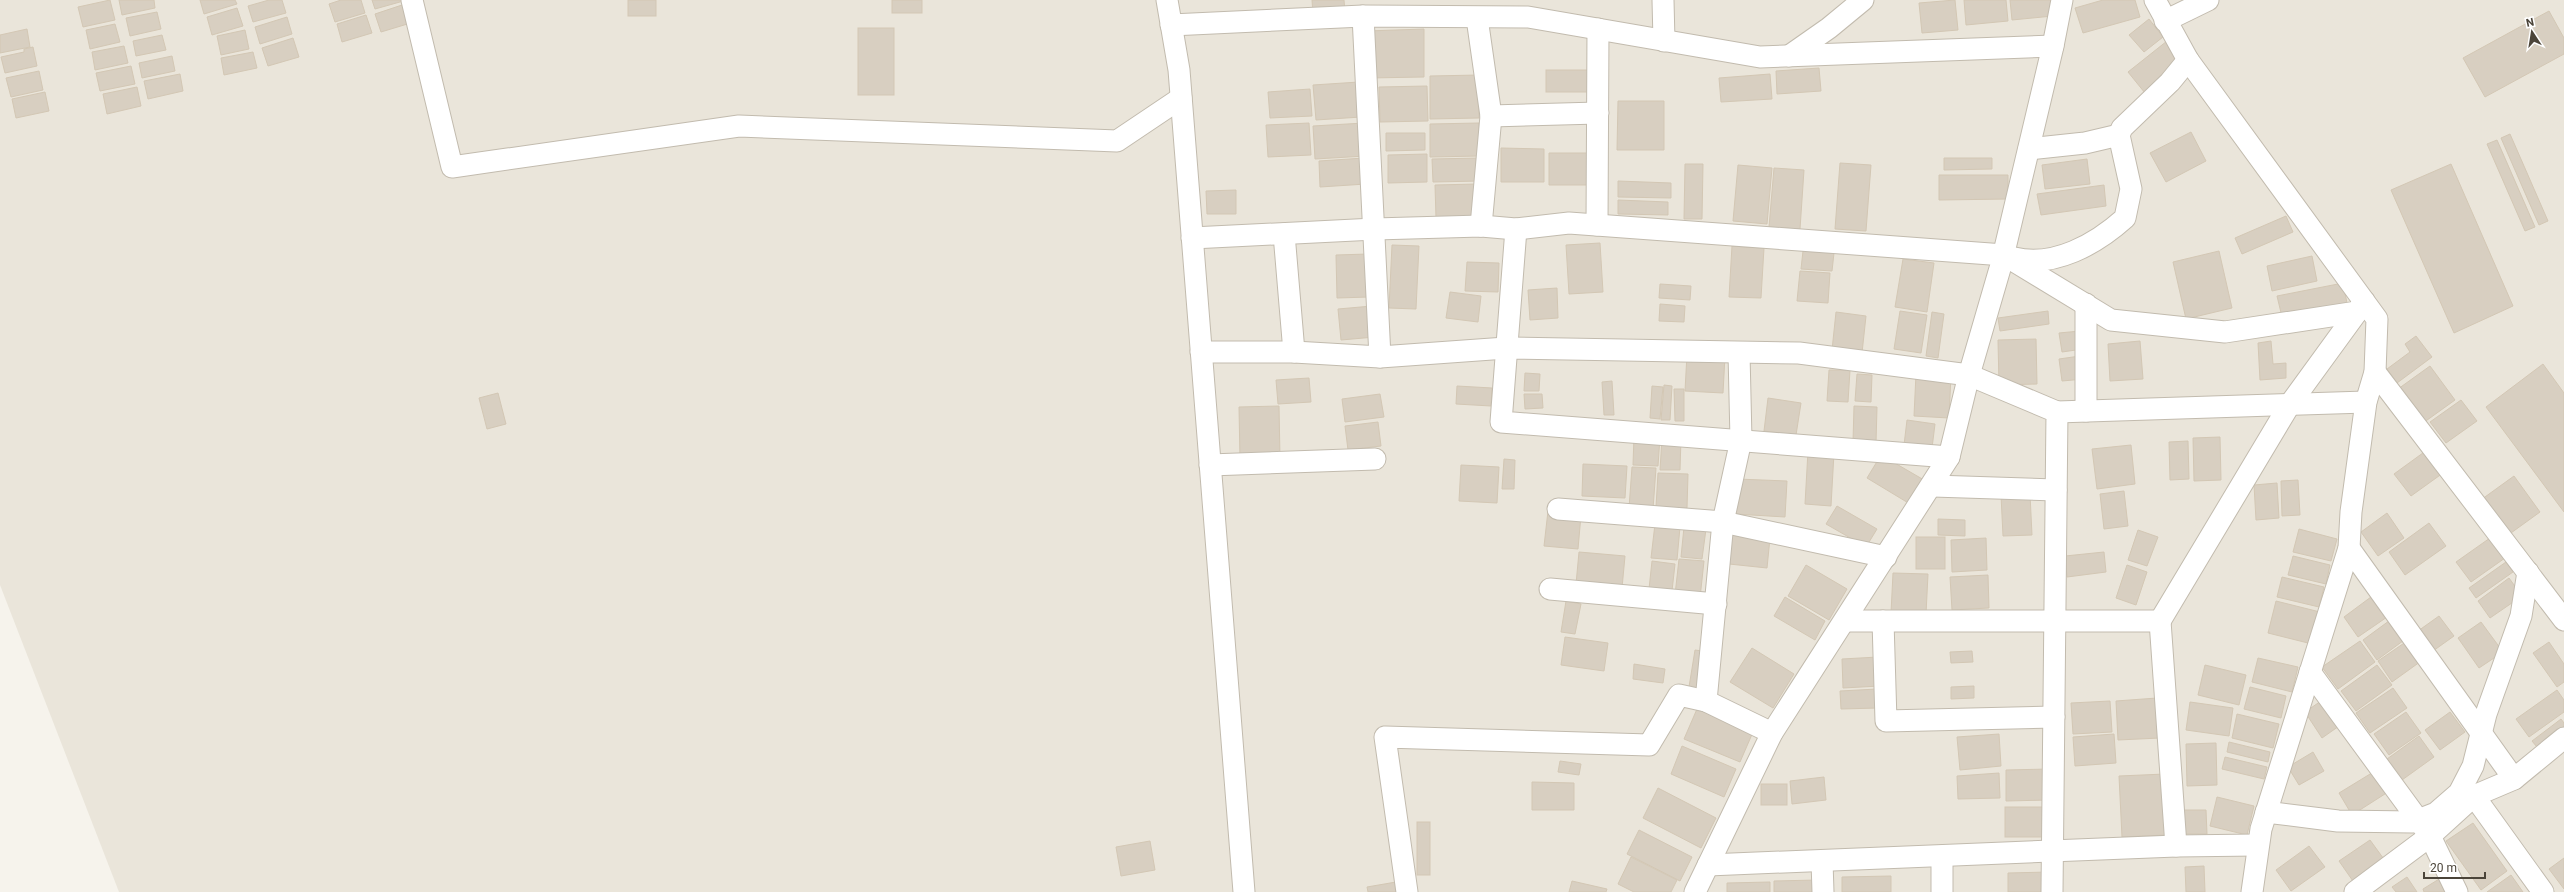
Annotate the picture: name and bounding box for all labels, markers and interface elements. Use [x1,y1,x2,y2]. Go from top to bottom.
north arrow [2512,12,2552,52]
text: N [2525,15,2535,30]
scale bar [2424,854,2485,880]
text: 20 m [2430,861,2457,875]

